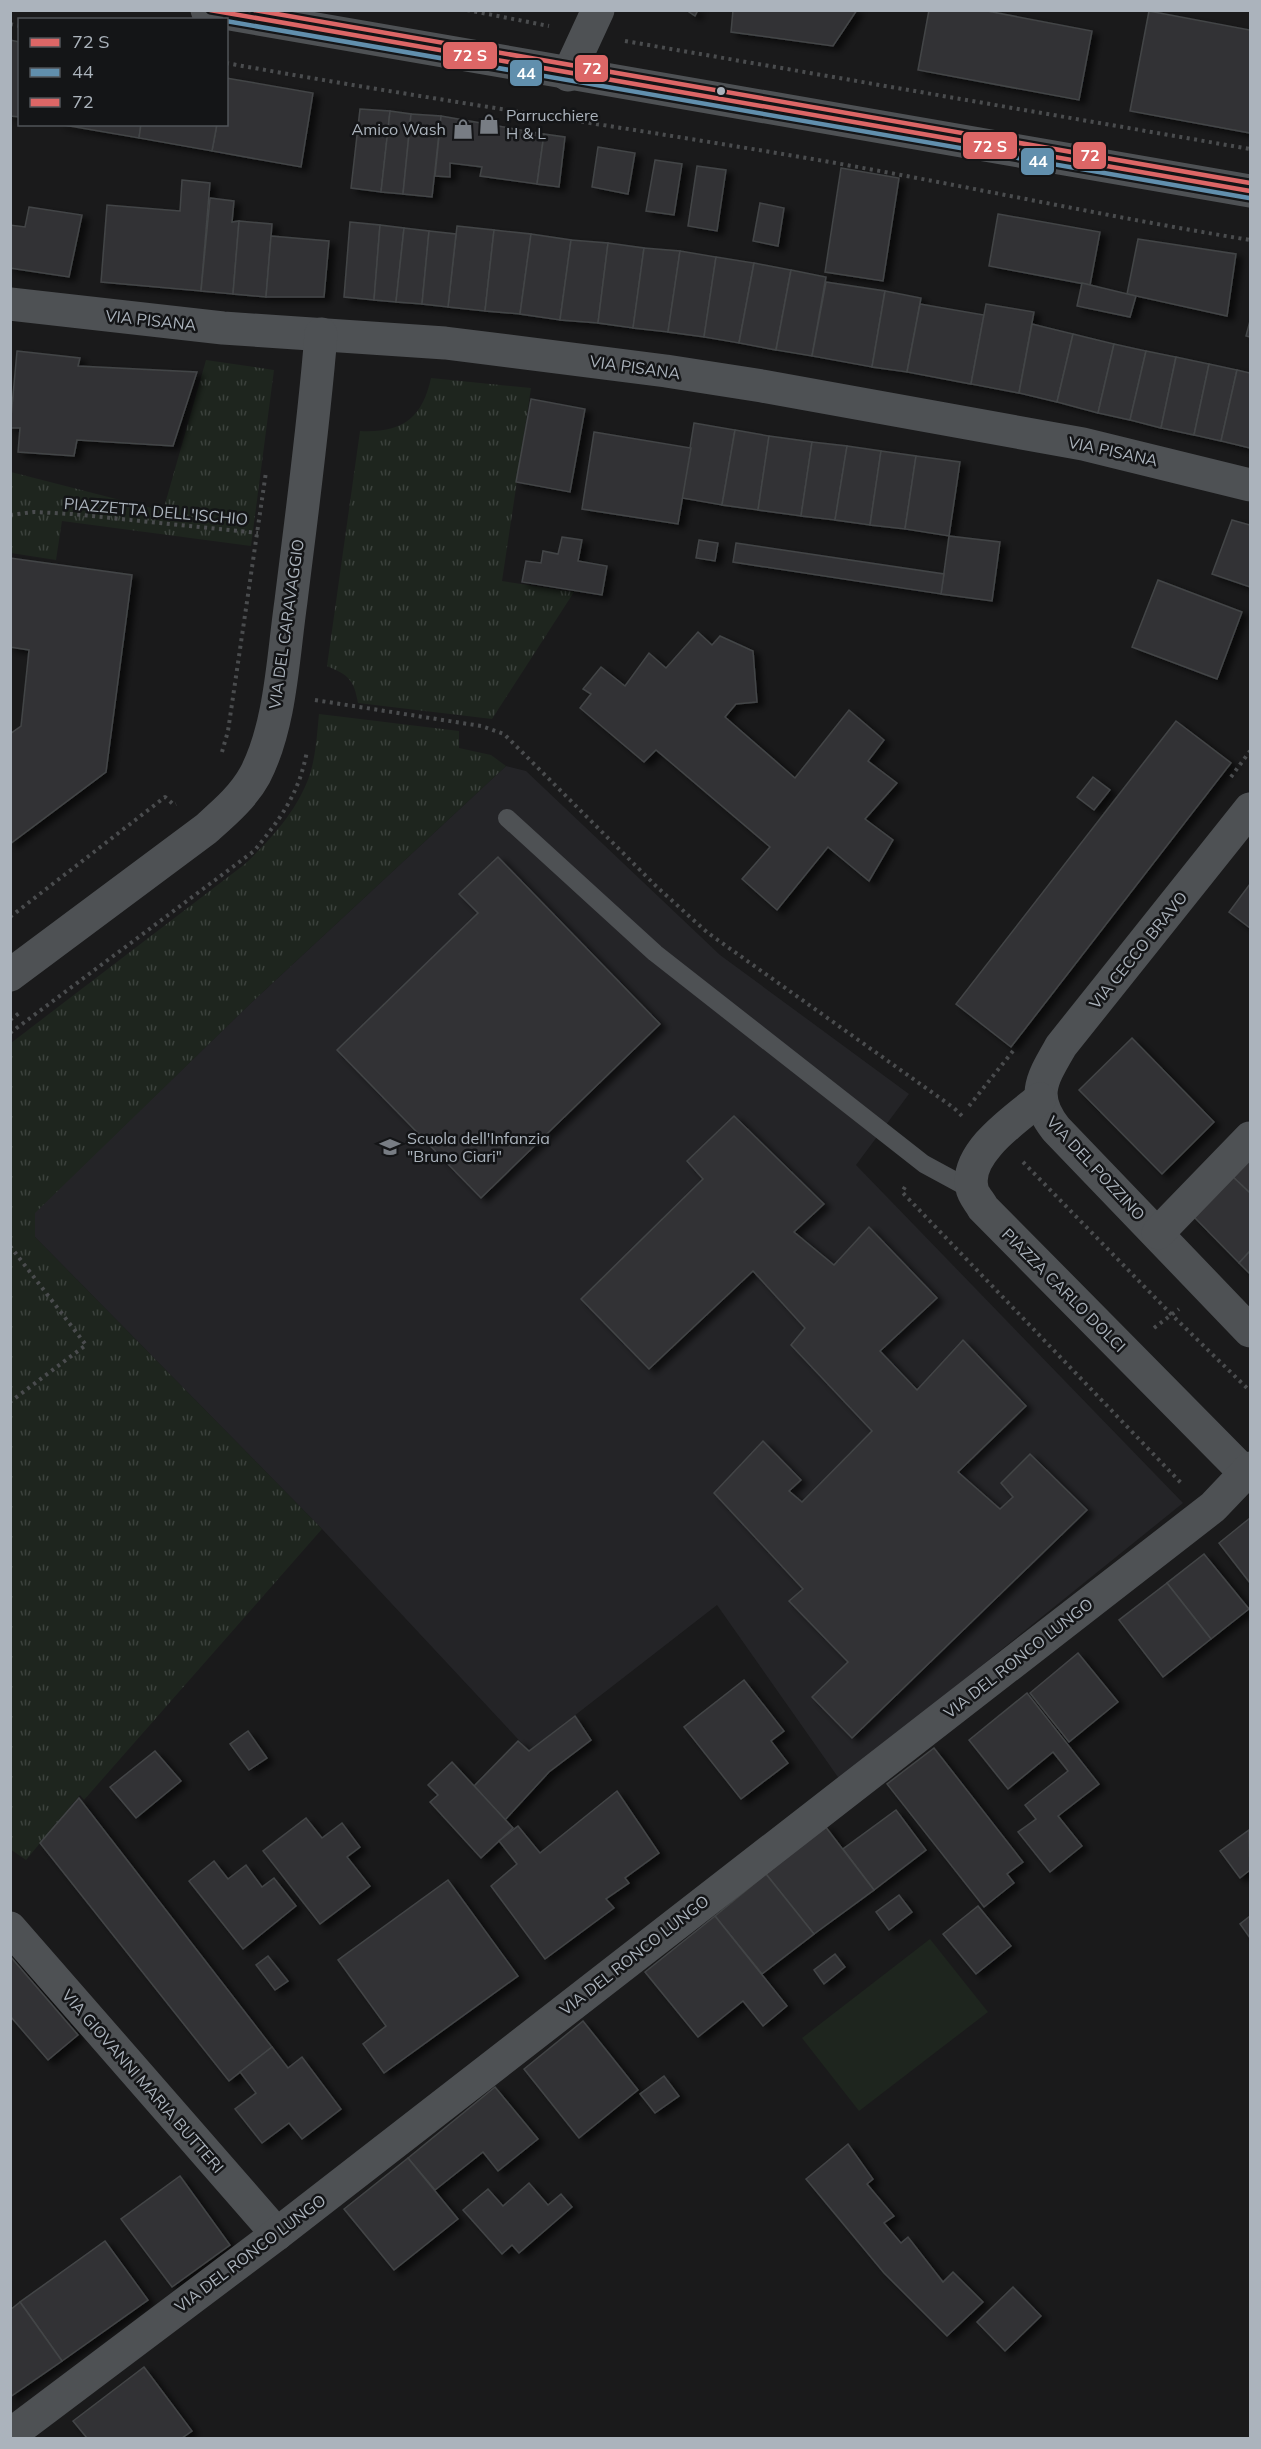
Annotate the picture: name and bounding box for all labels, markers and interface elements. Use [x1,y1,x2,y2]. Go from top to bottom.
legend [18,18,228,126]
text: 72 S [72,30,110,53]
line badge: 72 S [442,41,498,70]
text: 72 S [453,45,487,65]
line badge: 72 [574,54,609,83]
text: 72 [582,58,602,78]
line badge: 44 [509,59,543,87]
text: 44 [72,60,94,83]
text: 44 [516,63,536,83]
unlabelled marker [715,85,727,97]
text: 72 [72,90,94,113]
place label: Parrucchiere H & L [506,105,598,143]
shop icon: Parrucchiere H & L [477,112,501,136]
shop icon: Amico Wash [451,117,475,141]
place label: Amico Wash [352,119,446,139]
line badge: 72 S [962,131,1018,160]
text: 72 S [973,136,1007,156]
line badge: 72 [1072,141,1107,170]
text: 72 [1080,145,1100,165]
line badge: 44 [1020,147,1055,176]
text: 44 [1028,151,1048,171]
street label: VIA PISANA [105,305,198,335]
street label: VIA PISANA [588,351,682,383]
street label: VIA PISANA [1066,432,1160,470]
street label: PIAZZETTA DELL'ISCHIO [63,493,249,529]
street label: VIA DEL CARAVAGGIO [264,538,308,710]
street label: VIA CECCO BRAVO [1085,887,1191,1013]
street label: VIA DEL POZZINO [1043,1112,1149,1224]
place label: Scuola dell'Infanzia "Bruno Ciari" [407,1128,550,1166]
school or university icon: Scuola dell'Infanzia "Bruno Ciari" [378,1135,402,1159]
street label: PIAZZA CARLO DOLCI [998,1224,1130,1356]
street label: VIA DEL RONCO LUNGO [939,1594,1097,1722]
street label: VIA DEL RONCO LUNGO [555,1891,713,2019]
street label: VIA GIOVANNI MARIA BUTTERI [58,1985,228,2177]
street label: VIA DEL RONCO LUNGO [171,2190,329,2316]

